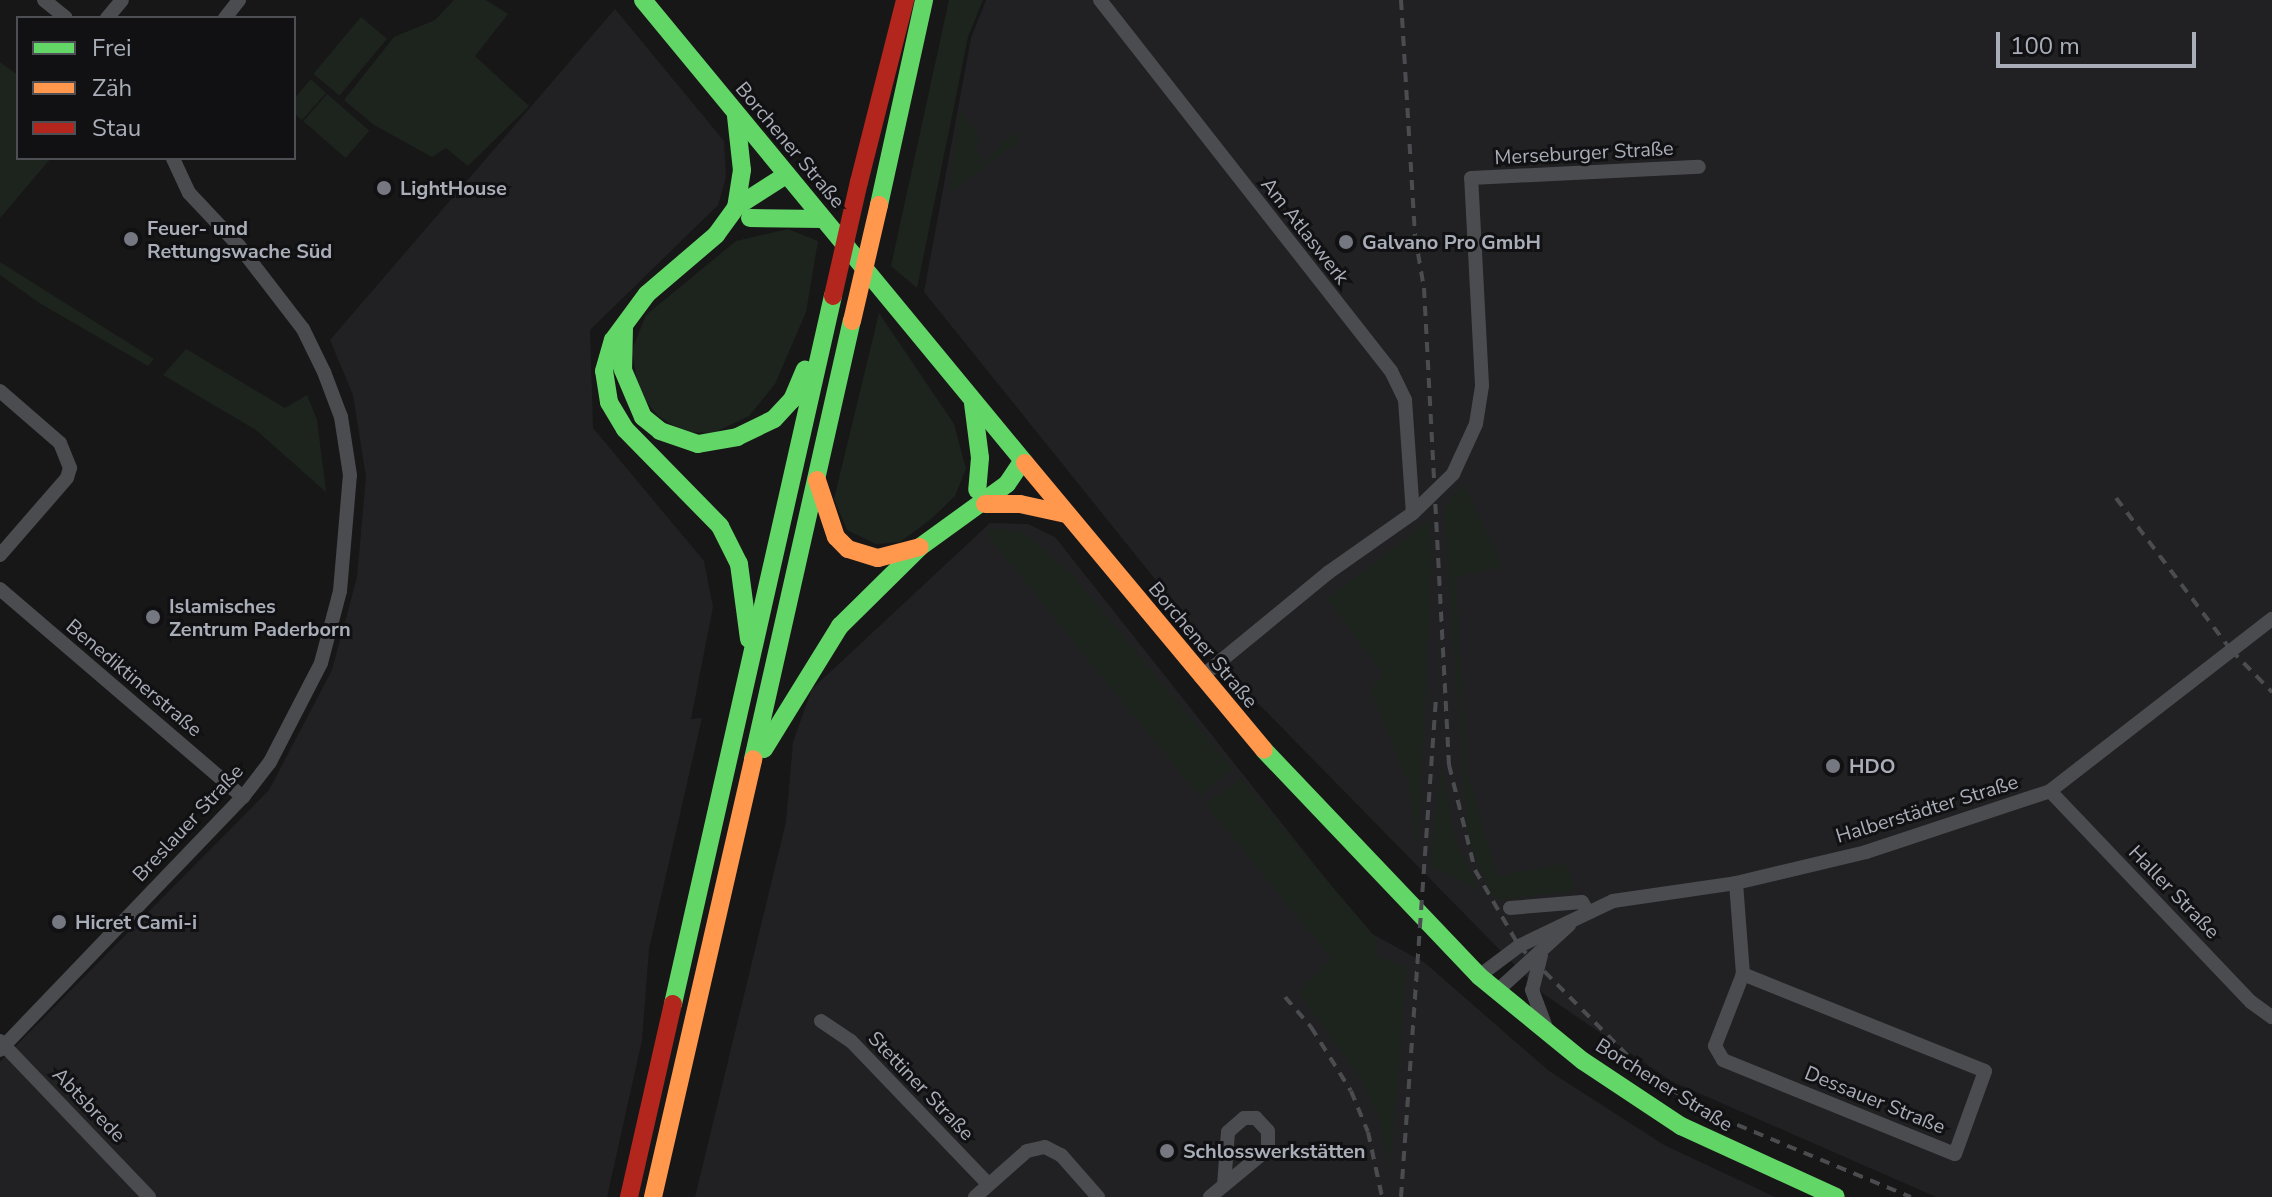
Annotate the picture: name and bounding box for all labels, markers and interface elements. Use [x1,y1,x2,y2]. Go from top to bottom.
legend [16,16,296,160]
scale bar [2000,16,2200,66]
text: 100 m [2010,30,2080,62]
text: Frei [92,32,132,64]
text: Zäh [92,72,132,104]
street label: Borchener Straße [730,77,850,213]
text: Stau [92,112,141,144]
street label: Merseburger Straße [1494,136,1674,170]
street label: Am Atlaswerk [1256,173,1354,289]
place label: LightHouse [400,176,507,200]
marker: LightHouse [375,179,393,197]
place label: Feuer- und Rettungswache Süd [147,216,332,263]
marker: Feuer- und Rettungswache Süd [122,230,140,248]
place label: Galvano Pro GmbH [1362,230,1541,254]
marker: Galvano Pro GmbH [1337,233,1355,251]
street label: Borchener Straße [1143,577,1263,713]
place label: Islamisches Zentrum Paderborn [169,594,351,641]
marker: Islamisches Zentrum Paderborn [144,608,162,626]
street label: Benediktinerstraße [61,614,207,742]
place label: HDO [1849,754,1895,778]
marker: HDO [1824,757,1842,775]
street label: Breslauer Straße [128,759,248,887]
street label: Halberstädter Straße [1833,770,2021,848]
street label: Haller Straße [2124,840,2224,944]
place label: Hicret Cami-i [75,910,197,934]
marker: Hicret Cami-i [50,913,68,931]
street label: Stettiner Straße [863,1026,979,1146]
street label: Borchener Straße [1591,1033,1737,1137]
street label: Dessauer Straße [1801,1061,1949,1139]
street label: Abtsbrede [48,1063,130,1147]
place label: Schlosswerkstätten [1183,1139,1365,1163]
marker: Schlosswerkstätten [1158,1142,1176,1160]

